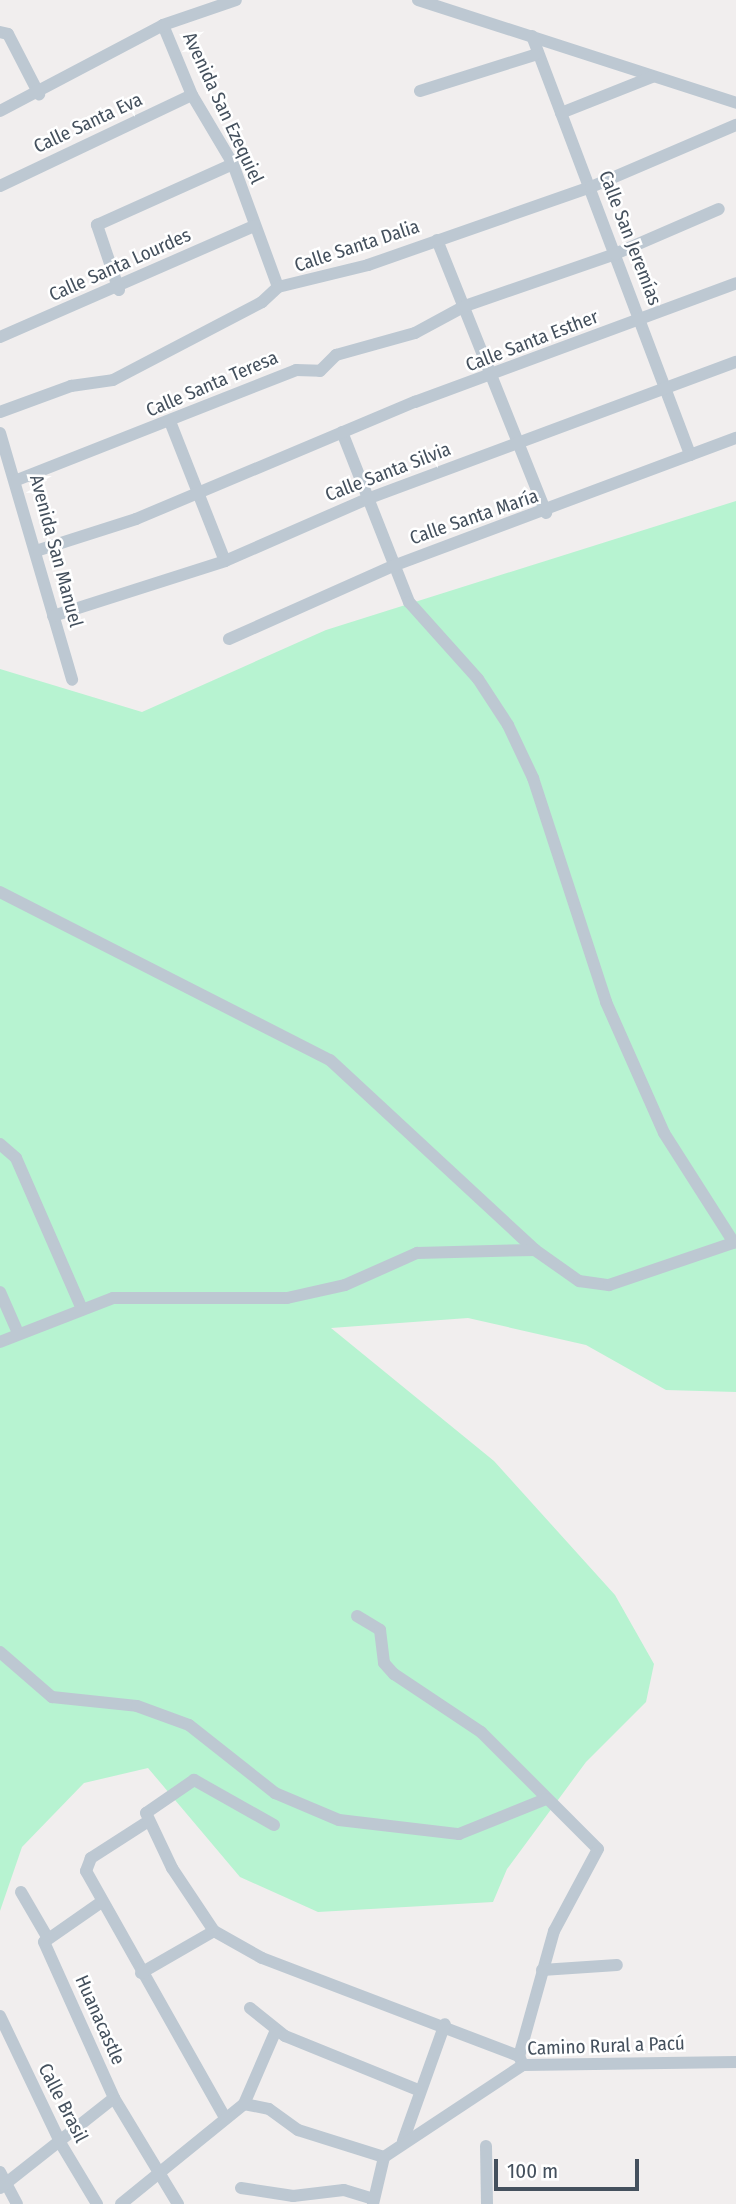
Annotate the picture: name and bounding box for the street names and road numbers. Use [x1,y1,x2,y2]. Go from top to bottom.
street label: Avenida San Ezequiel [178,29,268,187]
street label: Calle Santa Eva [30,88,146,158]
street label: Calle San Jeremías [594,167,666,309]
street label: Calle Santa Dalia [292,215,422,277]
street label: Calle Santa Lourdes [46,224,194,306]
street label: Calle Santa Esther [462,305,602,377]
street label: Calle Santa Teresa [143,346,281,422]
street label: Calle Santa Silvia [322,438,454,506]
street label: Avenida San Manuel [25,472,87,630]
street label: Calle Santa María [407,484,541,550]
street label: Huanacastle [70,1972,130,2068]
street label: Camino Rural a Pacú [527,2032,685,2060]
street label: Calle Brasil [33,2060,93,2146]

